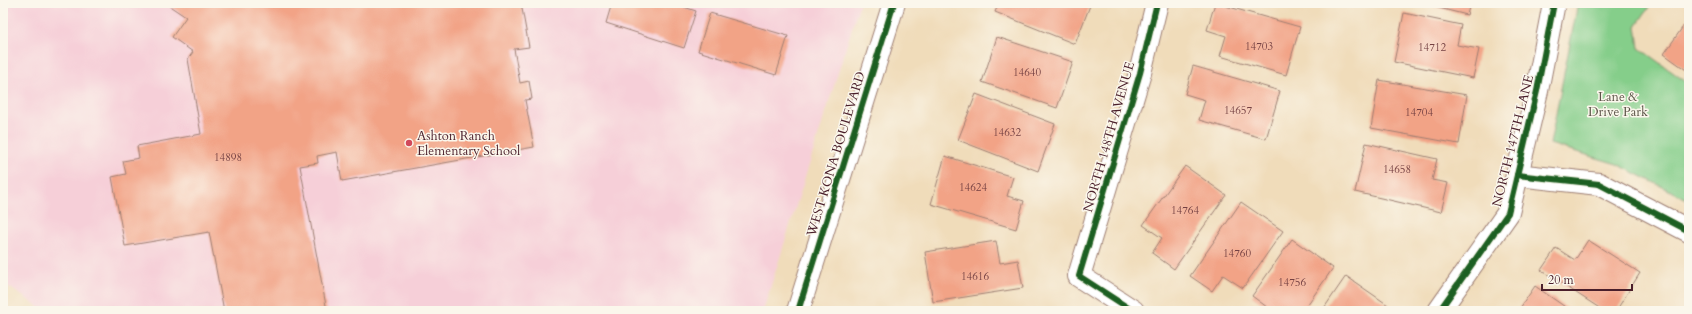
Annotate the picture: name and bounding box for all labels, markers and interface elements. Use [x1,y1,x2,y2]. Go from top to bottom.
house number: 14703 [1245,39,1273,54]
house number: 14712 [1418,40,1446,55]
street label: NORTH 148TH AVENUE [1079,60,1139,214]
house number: 14640 [1013,65,1041,80]
street label: WEST KONA BOULEVARD [802,69,870,240]
street label: NORTH 147TH LANE [1488,73,1538,209]
park label: Lane & Drive Park [1588,88,1648,121]
house number: 14657 [1224,103,1252,118]
house number: 14704 [1405,105,1433,120]
house number: 14632 [993,125,1021,140]
place label: Ashton Ranch Elementary School [417,127,521,160]
marker: Ashton Ranch Elementary School [404,138,414,148]
house number: 14898 [214,150,242,165]
house number: 14658 [1383,162,1411,177]
house number: 14624 [959,180,987,195]
house number: 14764 [1171,203,1199,218]
house number: 14760 [1223,246,1251,261]
scale bar [1542,266,1632,292]
house number: 14616 [961,269,989,284]
text: 20 m [1548,272,1575,288]
house number: 14756 [1278,275,1306,290]

